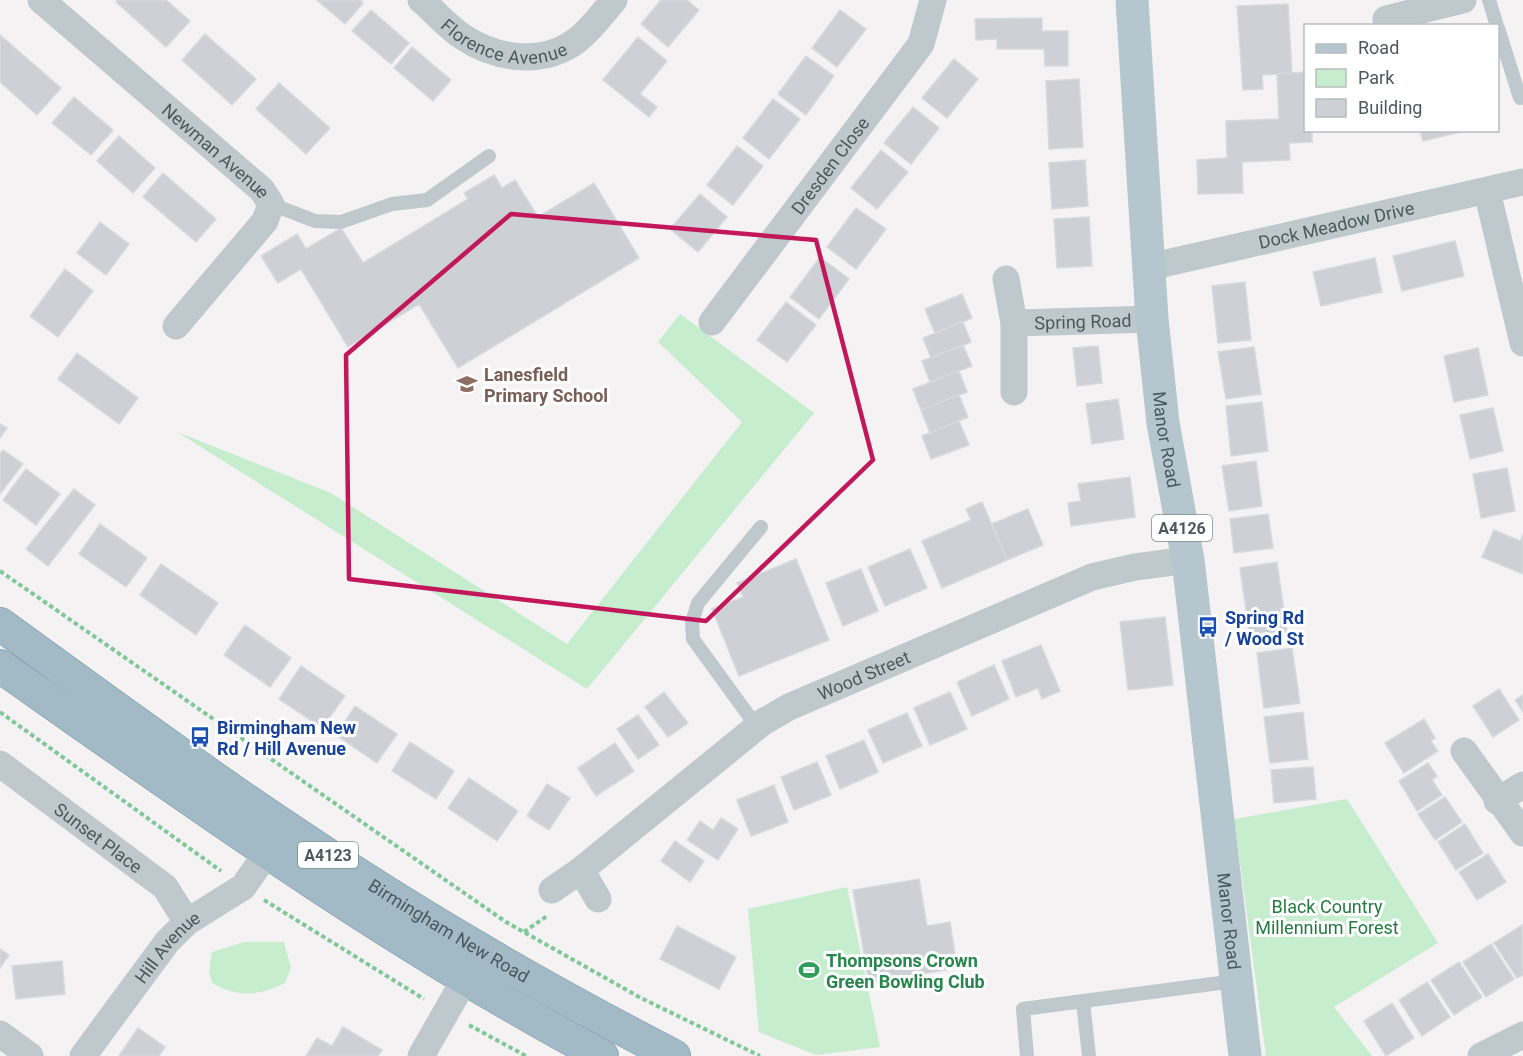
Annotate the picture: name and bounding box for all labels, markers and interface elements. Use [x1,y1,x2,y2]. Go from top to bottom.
street label: Florence Avenue [437,14,570,67]
legend [1304,24,1499,132]
text: Road [1358,37,1399,58]
text: Park [1358,67,1395,88]
text: Building [1358,97,1422,118]
street label: Newman Avenue [158,99,275,202]
street label: Dresden Close [787,113,873,218]
street label: Dock Meadow Drive [1256,197,1416,252]
street label: Spring Road [1034,309,1132,333]
place label: Lanesfield Primary School [484,364,608,406]
school or university icon: Lanesfield Primary School [455,372,479,396]
street label: Manor Road [1149,390,1185,489]
road number: A4126 [1152,515,1212,541]
place label: Spring Rd / Wood St [1224,607,1304,649]
bus stop icon: Spring Rd / Wood St [1196,615,1220,639]
street label: Wood Street [814,646,913,704]
place label: Birmingham New Rd / Hill Avenue [217,717,356,759]
bus stop icon: Birmingham New Rd / Hill Avenue [188,725,212,749]
street label: Sunset Place [51,798,147,877]
road number: A4123 [298,842,358,868]
street label: Manor Road [1213,871,1246,971]
street label: Birmingham New Road [365,874,533,986]
park label: Black Country Millennium Forest [1255,896,1399,938]
street label: Hill Avenue [130,906,203,987]
place label: Thompsons Crown Green Bowling Club [826,950,985,992]
sports icon: Thompsons Crown Green Bowling Club [797,958,821,982]

